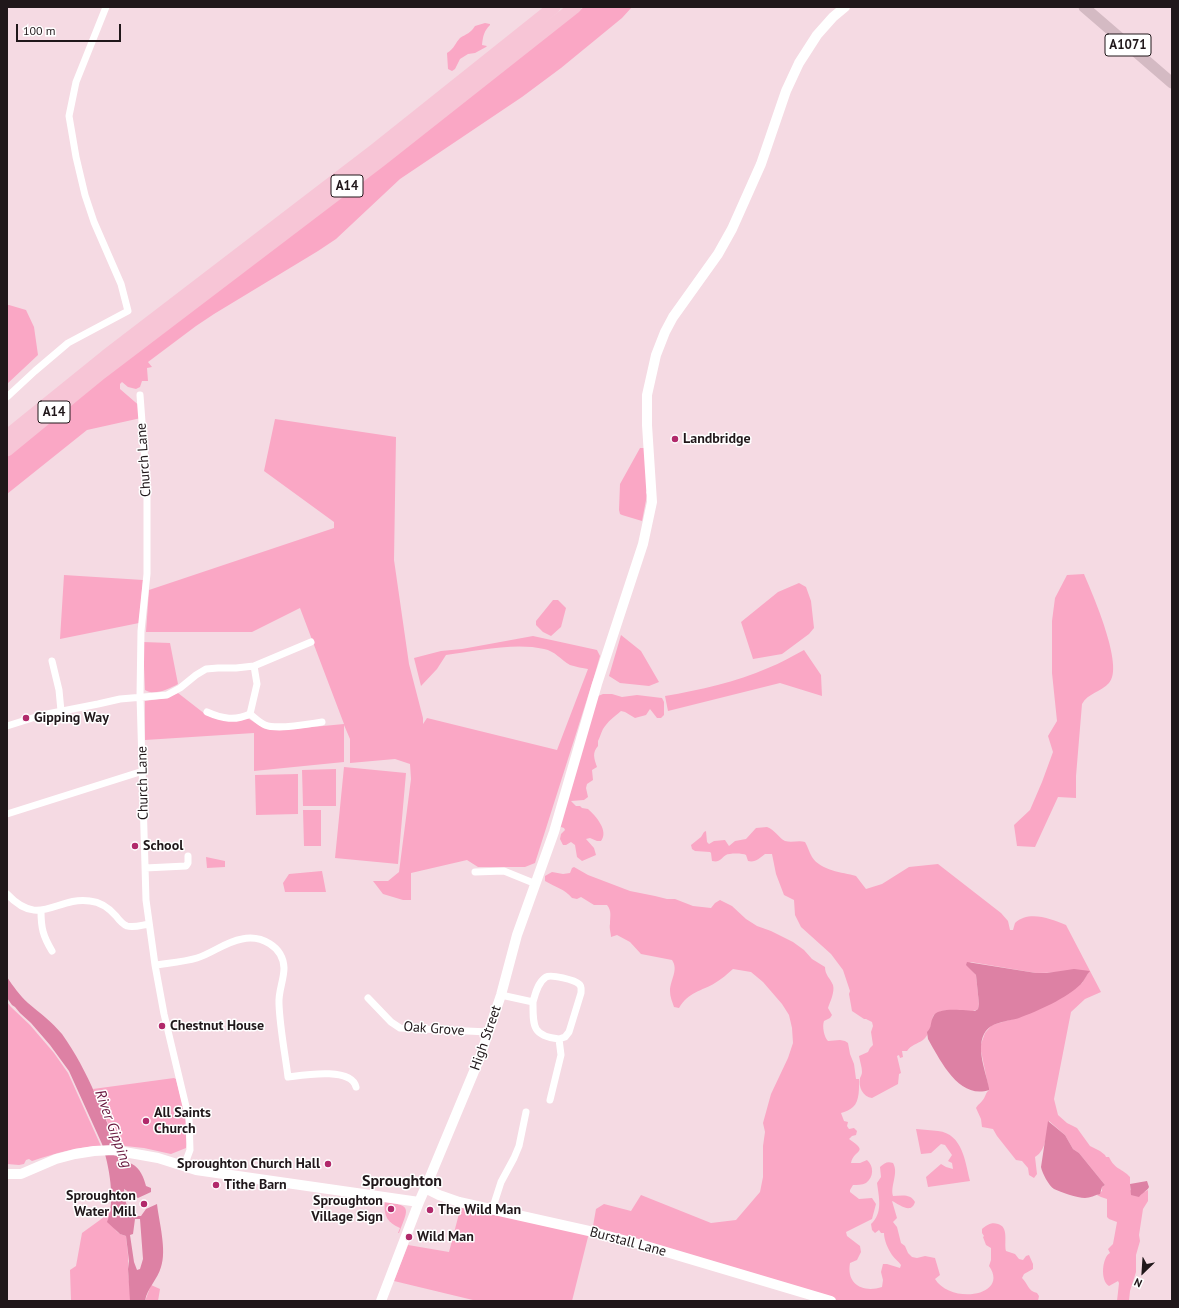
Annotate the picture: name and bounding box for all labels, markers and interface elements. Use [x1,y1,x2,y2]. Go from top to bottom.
scale bar [18,16,123,42]
text: 100 m [23,23,56,38]
road number: A1071 [1105,34,1151,56]
road number: A14 [331,175,363,197]
road number: A14 [38,401,70,423]
street label: Church Lane [133,422,155,498]
place label: Landbridge [683,431,751,447]
marker: Landbridge [670,434,680,444]
place label: Gipping Way [34,710,109,726]
marker: Gipping Way [21,713,31,723]
street label: Church Lane [134,746,152,820]
place label: School [143,838,183,854]
marker: School [130,841,140,851]
street label: High Street [467,1003,505,1073]
place label: Chestnut House [170,1018,264,1034]
street label: Oak Grove [403,1018,465,1040]
marker: Chestnut House [157,1021,167,1031]
water label: River Gipping [91,1088,135,1170]
place label: All Saints Church [154,1105,211,1138]
marker: All Saints Church [141,1116,151,1126]
place label: Sproughton Church Hall [177,1156,320,1172]
marker: Sproughton Church Hall [323,1159,333,1169]
district label: Sproughton [362,1171,442,1191]
place label: Tithe Barn [224,1177,287,1193]
marker: Tithe Barn [211,1180,221,1190]
place label: Sproughton Water Mill [66,1188,136,1220]
place label: Sproughton Village Sign [311,1193,383,1226]
marker: Sproughton Water Mill [139,1199,149,1209]
place label: The Wild Man [438,1202,521,1218]
marker: Sproughton Village Sign [386,1204,396,1214]
marker: The Wild Man [425,1205,435,1215]
street label: Burstall Lane [588,1224,668,1260]
place label: Wild Man [417,1229,474,1245]
marker: Wild Man [404,1232,414,1242]
north arrow [1123,1252,1163,1292]
text: N [1132,1275,1144,1291]

